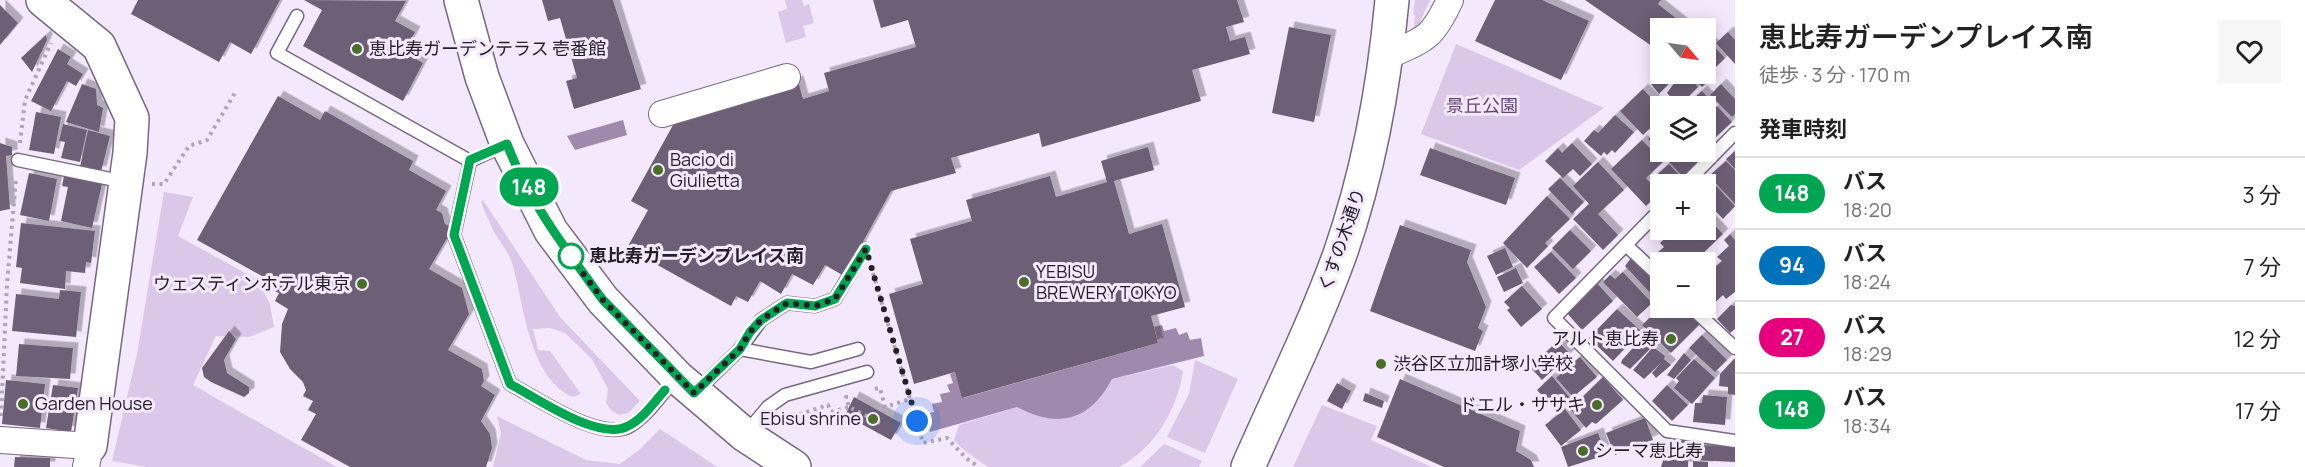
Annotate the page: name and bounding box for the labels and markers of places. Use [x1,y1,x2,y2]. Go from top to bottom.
place label: 恵比寿ガーデンテラス 壱番館 [369,36,606,60]
marker: 恵比寿ガーデンテラス 壱番館 [350,42,364,56]
place label: Bacio di Giulietta [670,147,740,192]
marker: Bacio di Giulietta [651,163,665,177]
marker: 恵比寿ガーデンプレイス南 [558,243,584,269]
place label: 恵比寿ガーデンプレイス南 [589,243,804,267]
place label: YEBISU BREWERY TOKYO [1036,259,1177,304]
place label: ウェスティンホテル東京 [153,271,350,295]
marker: YEBISU BREWERY TOKYO [1017,275,1031,289]
marker: ウェスティンホテル東京 [355,277,369,291]
place label: アルト恵比寿 [1551,326,1659,350]
marker: アルト恵比寿 [1664,332,1678,346]
place label: 渋谷区立加計塚小学校 [1393,351,1573,375]
marker: 渋谷区立加計塚小学校 [1374,357,1388,371]
place label: Garden House [35,391,153,415]
place label: ドエル・ササキ [1459,392,1585,416]
marker: Garden House [16,397,30,411]
marker: ドエル・ササキ [1590,398,1604,412]
place label: Ebisu shrine [760,406,861,430]
marker: Ebisu shrine [866,412,880,426]
place label: シーマ恵比寿 [1595,438,1703,462]
marker: シーマ恵比寿 [1576,444,1590,458]

